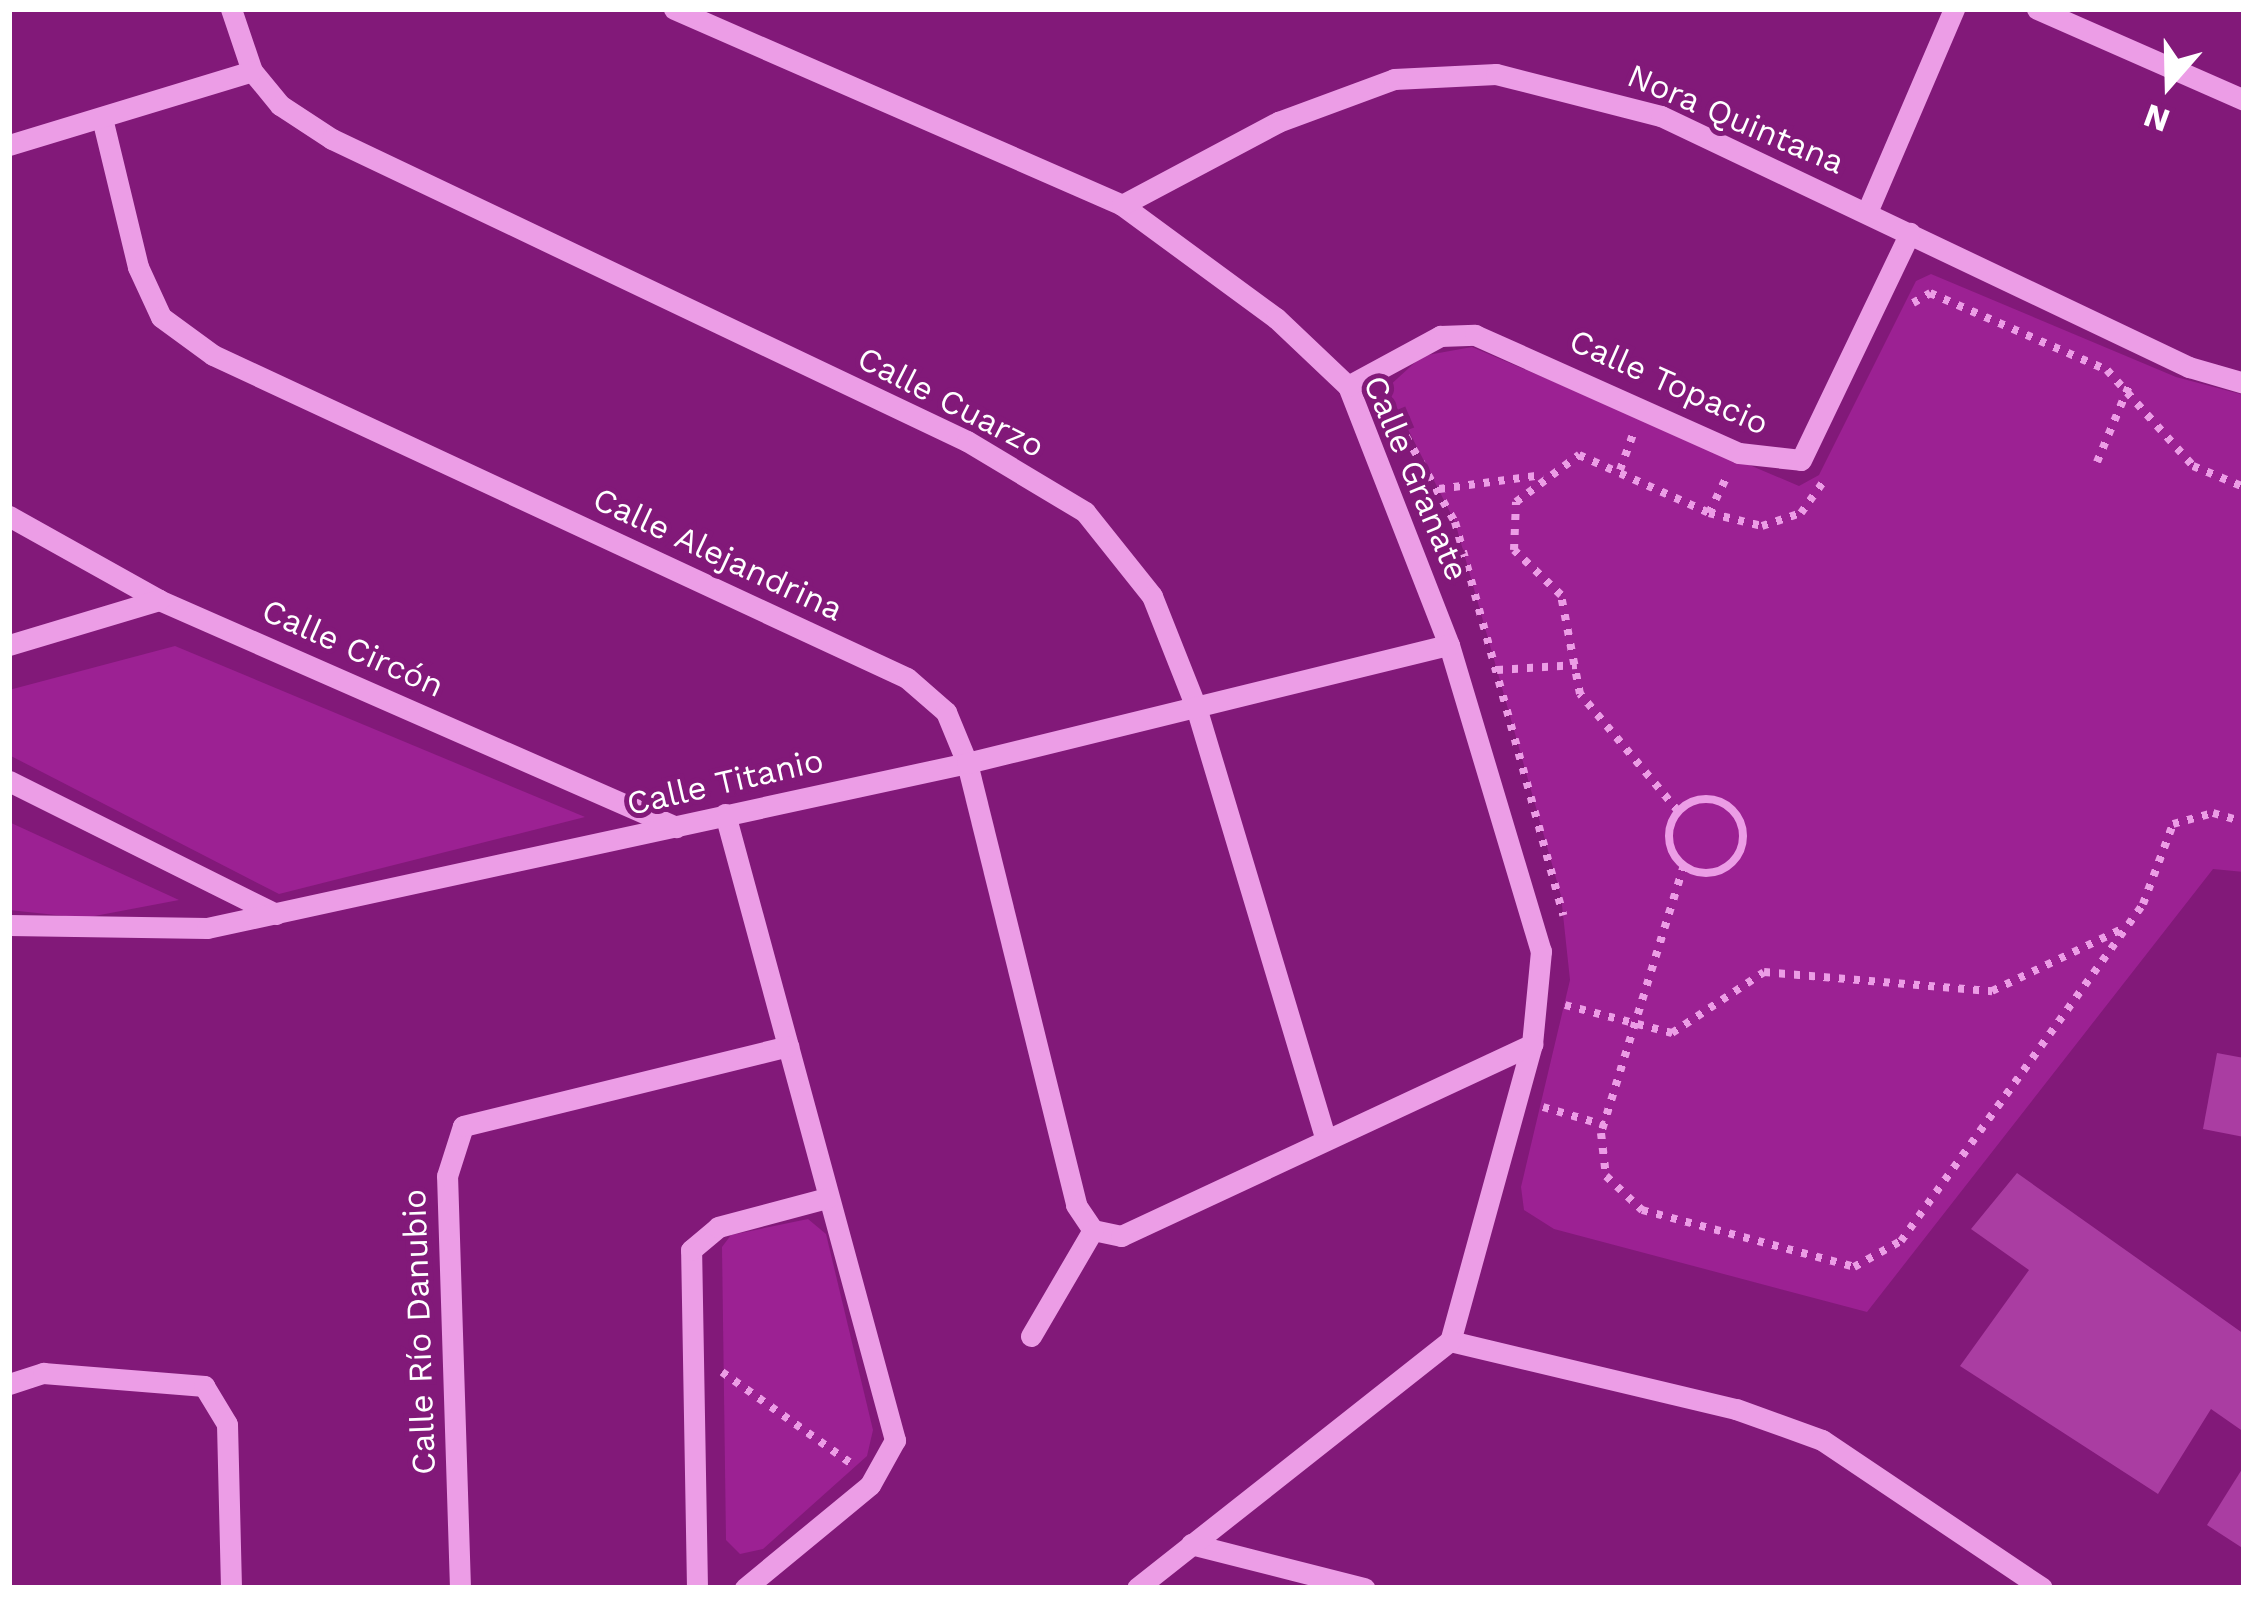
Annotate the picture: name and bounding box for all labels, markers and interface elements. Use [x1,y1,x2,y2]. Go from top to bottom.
north arrow [2109,24,2229,144]
street label: Nora Quintana [1621,55,1851,183]
text: N [2138,96,2175,141]
street label: Calle Topacio [1563,320,1775,444]
street label: Calle Cuarzo [851,338,1051,466]
street label: Calle Granate [1355,370,1477,586]
street label: Calle Alejandrina [586,478,850,630]
street label: Calle Circón [256,590,450,706]
street label: Calle Titanio [622,740,828,824]
street label: Calle Río Danubio [394,1188,444,1476]

